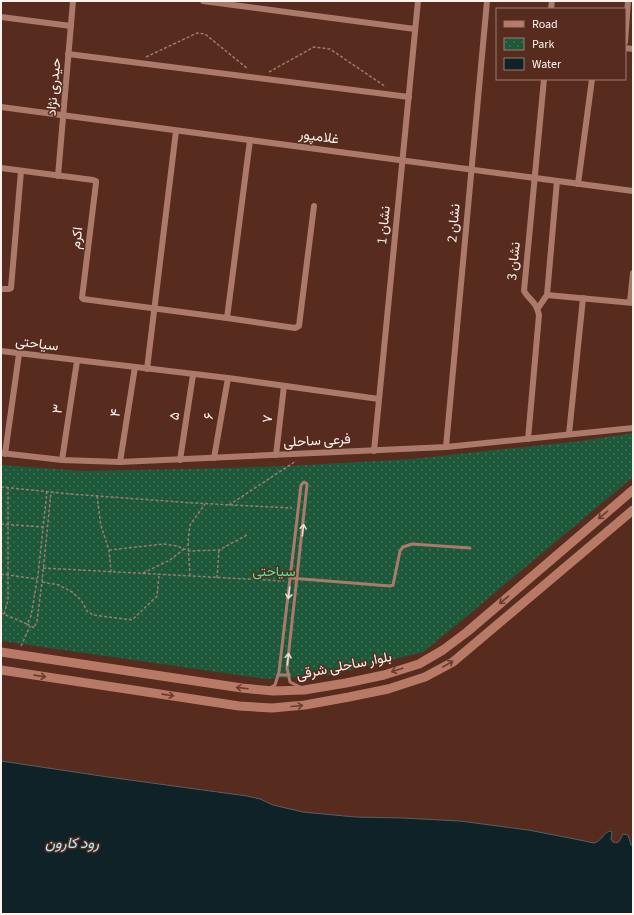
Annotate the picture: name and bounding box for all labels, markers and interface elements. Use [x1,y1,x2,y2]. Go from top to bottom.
legend [496,8,626,80]
text: Road [532,16,558,33]
text: Park [532,36,554,53]
text: Water [532,56,562,73]
street label: حیدری نژاد [42,57,66,117]
street label: غلامپور [297,124,340,150]
street label: نشان 2 [442,203,466,243]
street label: نشان 1 [372,205,396,245]
street label: اکرم [66,226,88,250]
street label: نشان 3 [502,241,526,281]
street label: سیاحتی [14,331,60,357]
street label: ۳ [47,403,69,415]
street label: ۴ [105,407,127,419]
street label: ۵ [164,410,186,422]
street label: ۶ [199,411,219,421]
street label: ۷ [258,414,278,424]
street label: فرعی ساحلی [283,429,351,453]
one-way arrow [598,511,609,520]
one-way arrow [299,523,306,536]
park label: سیاحتی [252,562,296,582]
one-way arrow [285,586,292,599]
one-way arrow [499,595,510,604]
street label: بلوار ساحلی شرقی [294,647,394,685]
one-way arrow [285,653,292,666]
one-way arrow [442,660,454,668]
one-way arrow [392,667,404,675]
one-way arrow [33,672,46,680]
one-way arrow [235,684,248,692]
one-way arrow [161,691,174,699]
one-way arrow [290,702,303,710]
water label: رود کارون [45,833,99,854]

